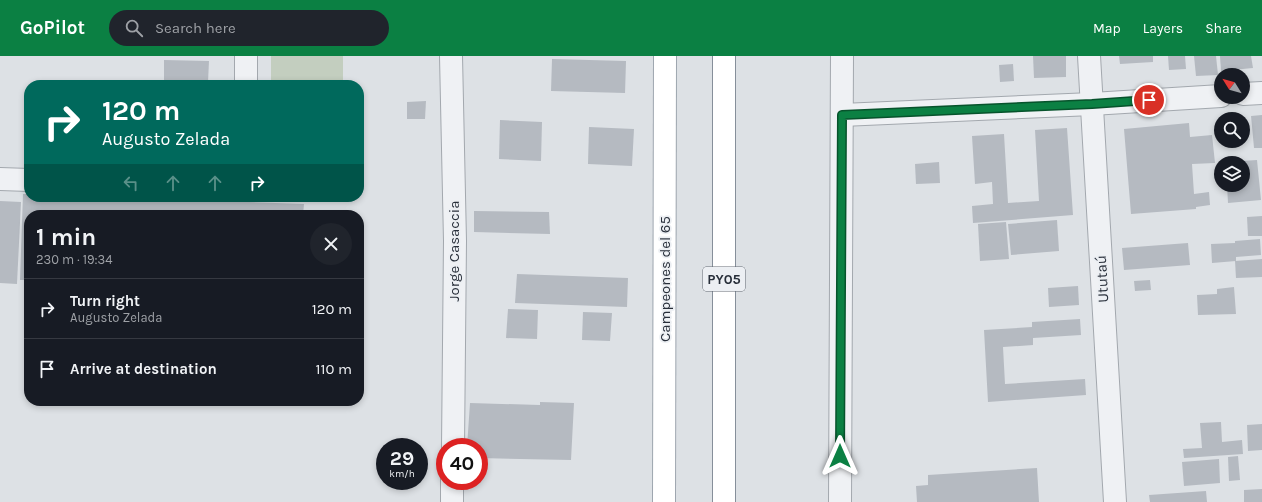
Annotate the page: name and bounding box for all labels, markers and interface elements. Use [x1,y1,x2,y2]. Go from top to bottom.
search box [109,10,389,46]
text: GoPilot [20,17,85,39]
icon: search [123,17,145,39]
text: Search here [155,19,236,37]
text: Map [1093,20,1121,37]
text: Layers [1143,20,1183,37]
text: Share [1205,20,1242,37]
north arrow [1214,68,1250,104]
map controls [1214,68,1250,192]
pin [1132,83,1166,117]
icon: arrive [1138,89,1160,111]
text: 120 m [102,94,180,127]
icon: right [36,96,88,148]
button: search [1214,112,1250,148]
text: Augusto Zelada [102,128,230,150]
button: layers [1214,156,1250,192]
icon: left [120,172,142,194]
icon: ahead [162,172,184,194]
icon: ahead [204,172,226,194]
icon: right [246,172,268,194]
street label: Jorge Casaccia [445,201,463,301]
street label: Campeones del 65 [656,216,674,342]
text: 1 min [36,223,96,251]
button: close [310,223,352,265]
text: 230 m · 19:34 [36,252,112,267]
street label: Ututaú [1092,255,1112,303]
road number: PY05 [703,267,745,291]
text: Turn right [70,292,140,310]
icon: right [36,298,58,320]
text: 120 m [312,300,352,318]
text: Augusto Zelada [70,310,162,325]
icon: arrive [36,358,58,380]
text: Arrive at destination [70,360,217,378]
text: 110 m [316,360,352,378]
position arrow [819,435,861,477]
speed limit sign: 40 [436,438,488,490]
text: 29 [390,447,414,470]
text: km/h [389,468,415,480]

